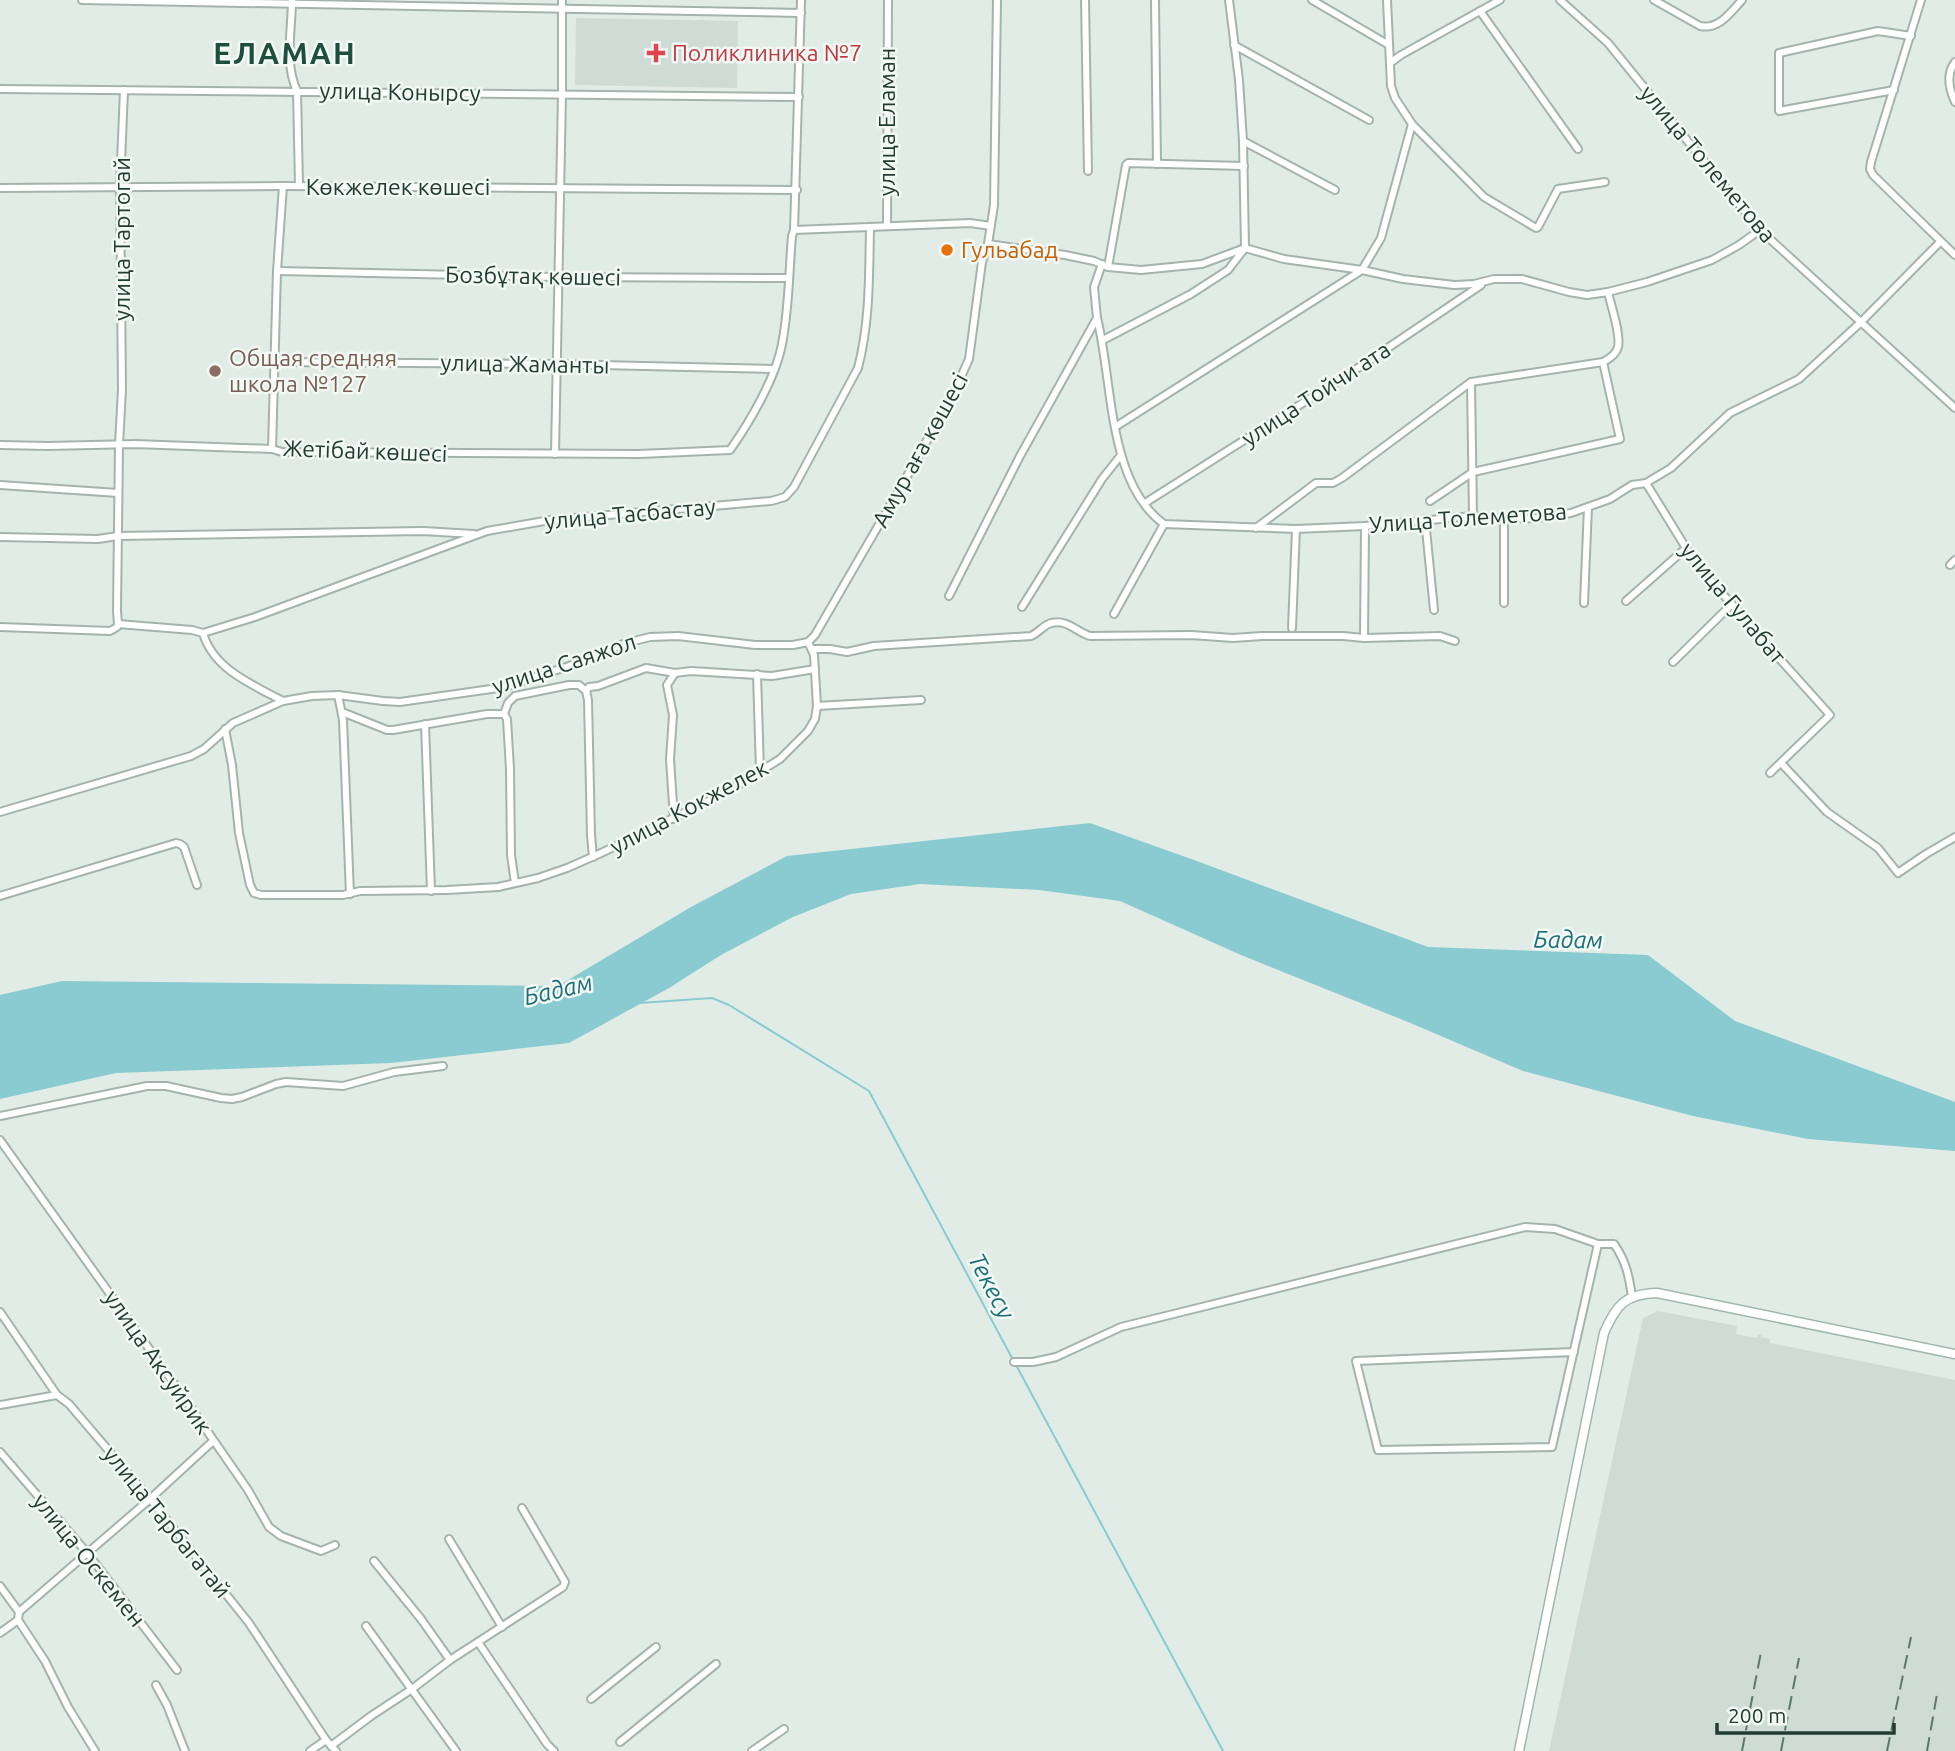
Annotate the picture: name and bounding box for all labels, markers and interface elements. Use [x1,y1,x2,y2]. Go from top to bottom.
district label: ЕЛАМАН [213,36,357,70]
place label: Поликлиника №7 [672,40,862,65]
marker: Поликлиника №7 [646,43,666,63]
street label: улица Еламан [874,48,899,196]
street label: улица Конырсу [319,78,481,105]
street label: улица Толеметова [1635,80,1781,247]
street label: улица Тартогай [109,157,134,321]
street label: Көкжелек көшесі [306,174,490,199]
place label: Гульабад [961,237,1058,262]
marker: Гульабад [939,242,955,258]
street label: Бозбұтақ көшесі [445,261,621,290]
street label: улица Тойчи ата [1237,336,1395,451]
place label: Общая средняя школа №127 [229,345,397,396]
street label: улица Жаманты [440,350,610,377]
marker: Общая средняя школа №127 [207,363,223,379]
street label: Амур аға көшесі [867,368,972,531]
street label: Жетібай көшесі [282,435,448,466]
street label: улица Тасбастау [543,494,717,533]
street label: Улица Толеметова [1368,498,1568,537]
street label: улица Гулабат [1676,537,1791,668]
street label: улица Саяжол [489,628,639,699]
street label: улица Кокжелек [606,754,772,859]
water label: Бадам [1533,925,1603,954]
water label: Бадам [521,969,595,1010]
water label: Текесу [963,1248,1020,1324]
street label: улица Аксуйрик [100,1285,217,1438]
street label: улица Тарбагатай [99,1441,236,1602]
street label: улица Оскемен [28,1488,151,1631]
scale bar [1717,1692,1894,1736]
text: 200 m [1728,1703,1786,1727]

